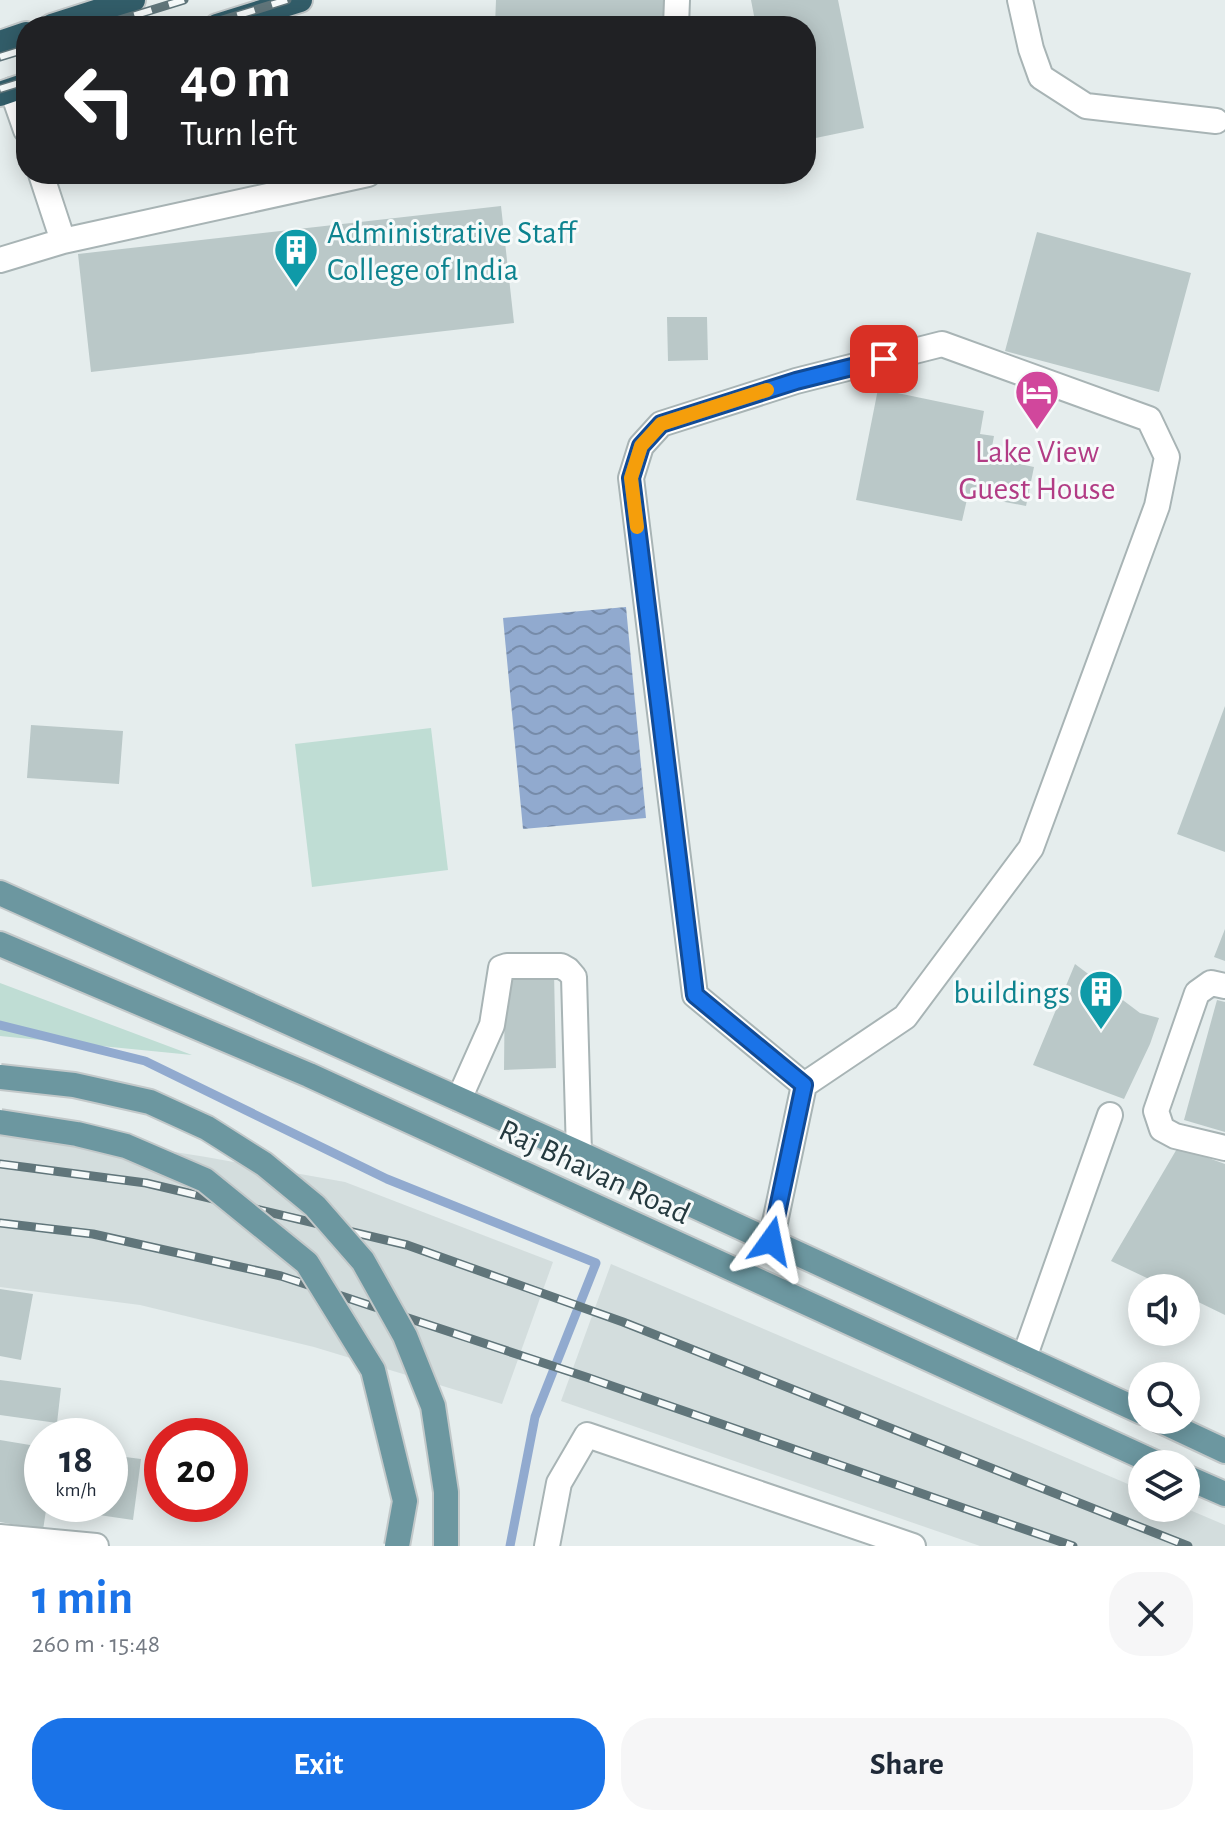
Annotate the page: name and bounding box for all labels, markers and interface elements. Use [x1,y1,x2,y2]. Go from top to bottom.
icon: left [48,48,152,152]
text: 40 m [180,51,291,107]
text: Turn left [180,116,297,152]
place label: Administrative Staff College of India [327,217,578,286]
building icon: Administrative Staff College of India [272,226,320,289]
pin [850,325,918,393]
icon: arrive [862,337,906,381]
hotel icon: Lake View Guest House [1013,368,1061,431]
place label: Lake View Guest House [959,436,1115,505]
building icon: buildings [1077,968,1125,1031]
place label: buildings [953,977,1070,1009]
street label: Raj Bhavan Road [494,1114,695,1230]
position arrow [729,1199,813,1283]
map controls [1128,1274,1200,1522]
button: sound [1128,1274,1200,1346]
button: search [1128,1362,1200,1434]
speed limit sign: 20 [144,1418,248,1522]
text: 18 [59,1440,93,1480]
button: layers [1128,1450,1200,1522]
text: km/h [55,1480,97,1500]
button: close [1109,1572,1193,1656]
text: 1 min [32,1575,133,1623]
text: 260 m · 15:48 [32,1631,160,1657]
button: Exit [32,1718,605,1810]
button: Share [621,1718,1193,1810]

